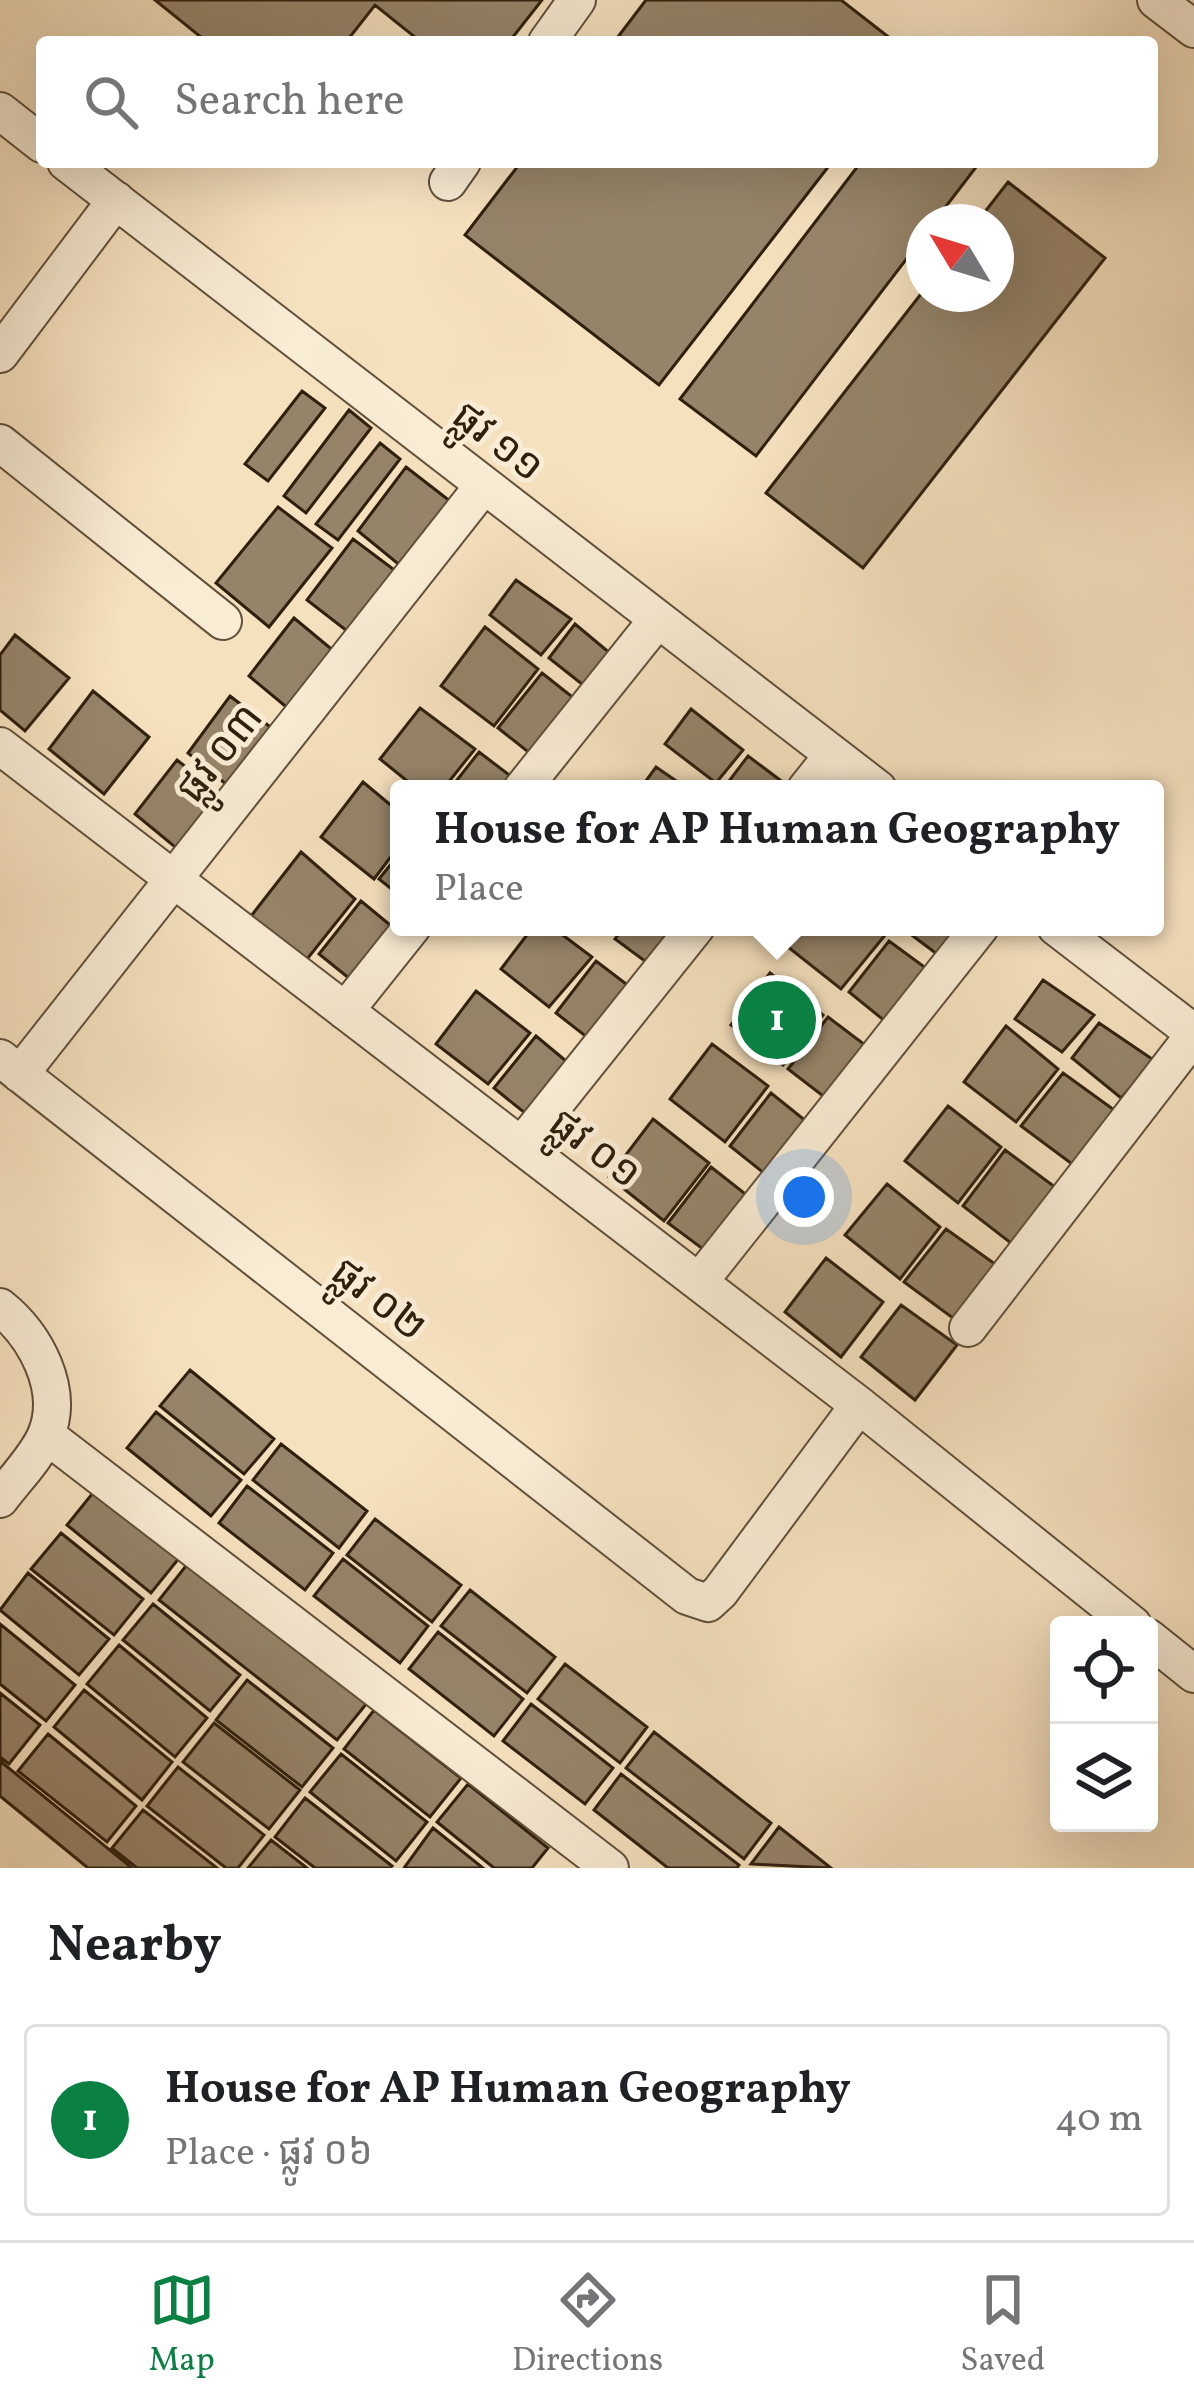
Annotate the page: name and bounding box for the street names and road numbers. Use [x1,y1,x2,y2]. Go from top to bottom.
street label: ផ្លូវ ១១ [436,389,555,501]
street label: ផ្លូវ ០៣ [164,693,282,819]
street label: ផ្លូវ ០១ [533,1096,652,1208]
street label: ផ្លូវ ០២ [315,1245,438,1360]

